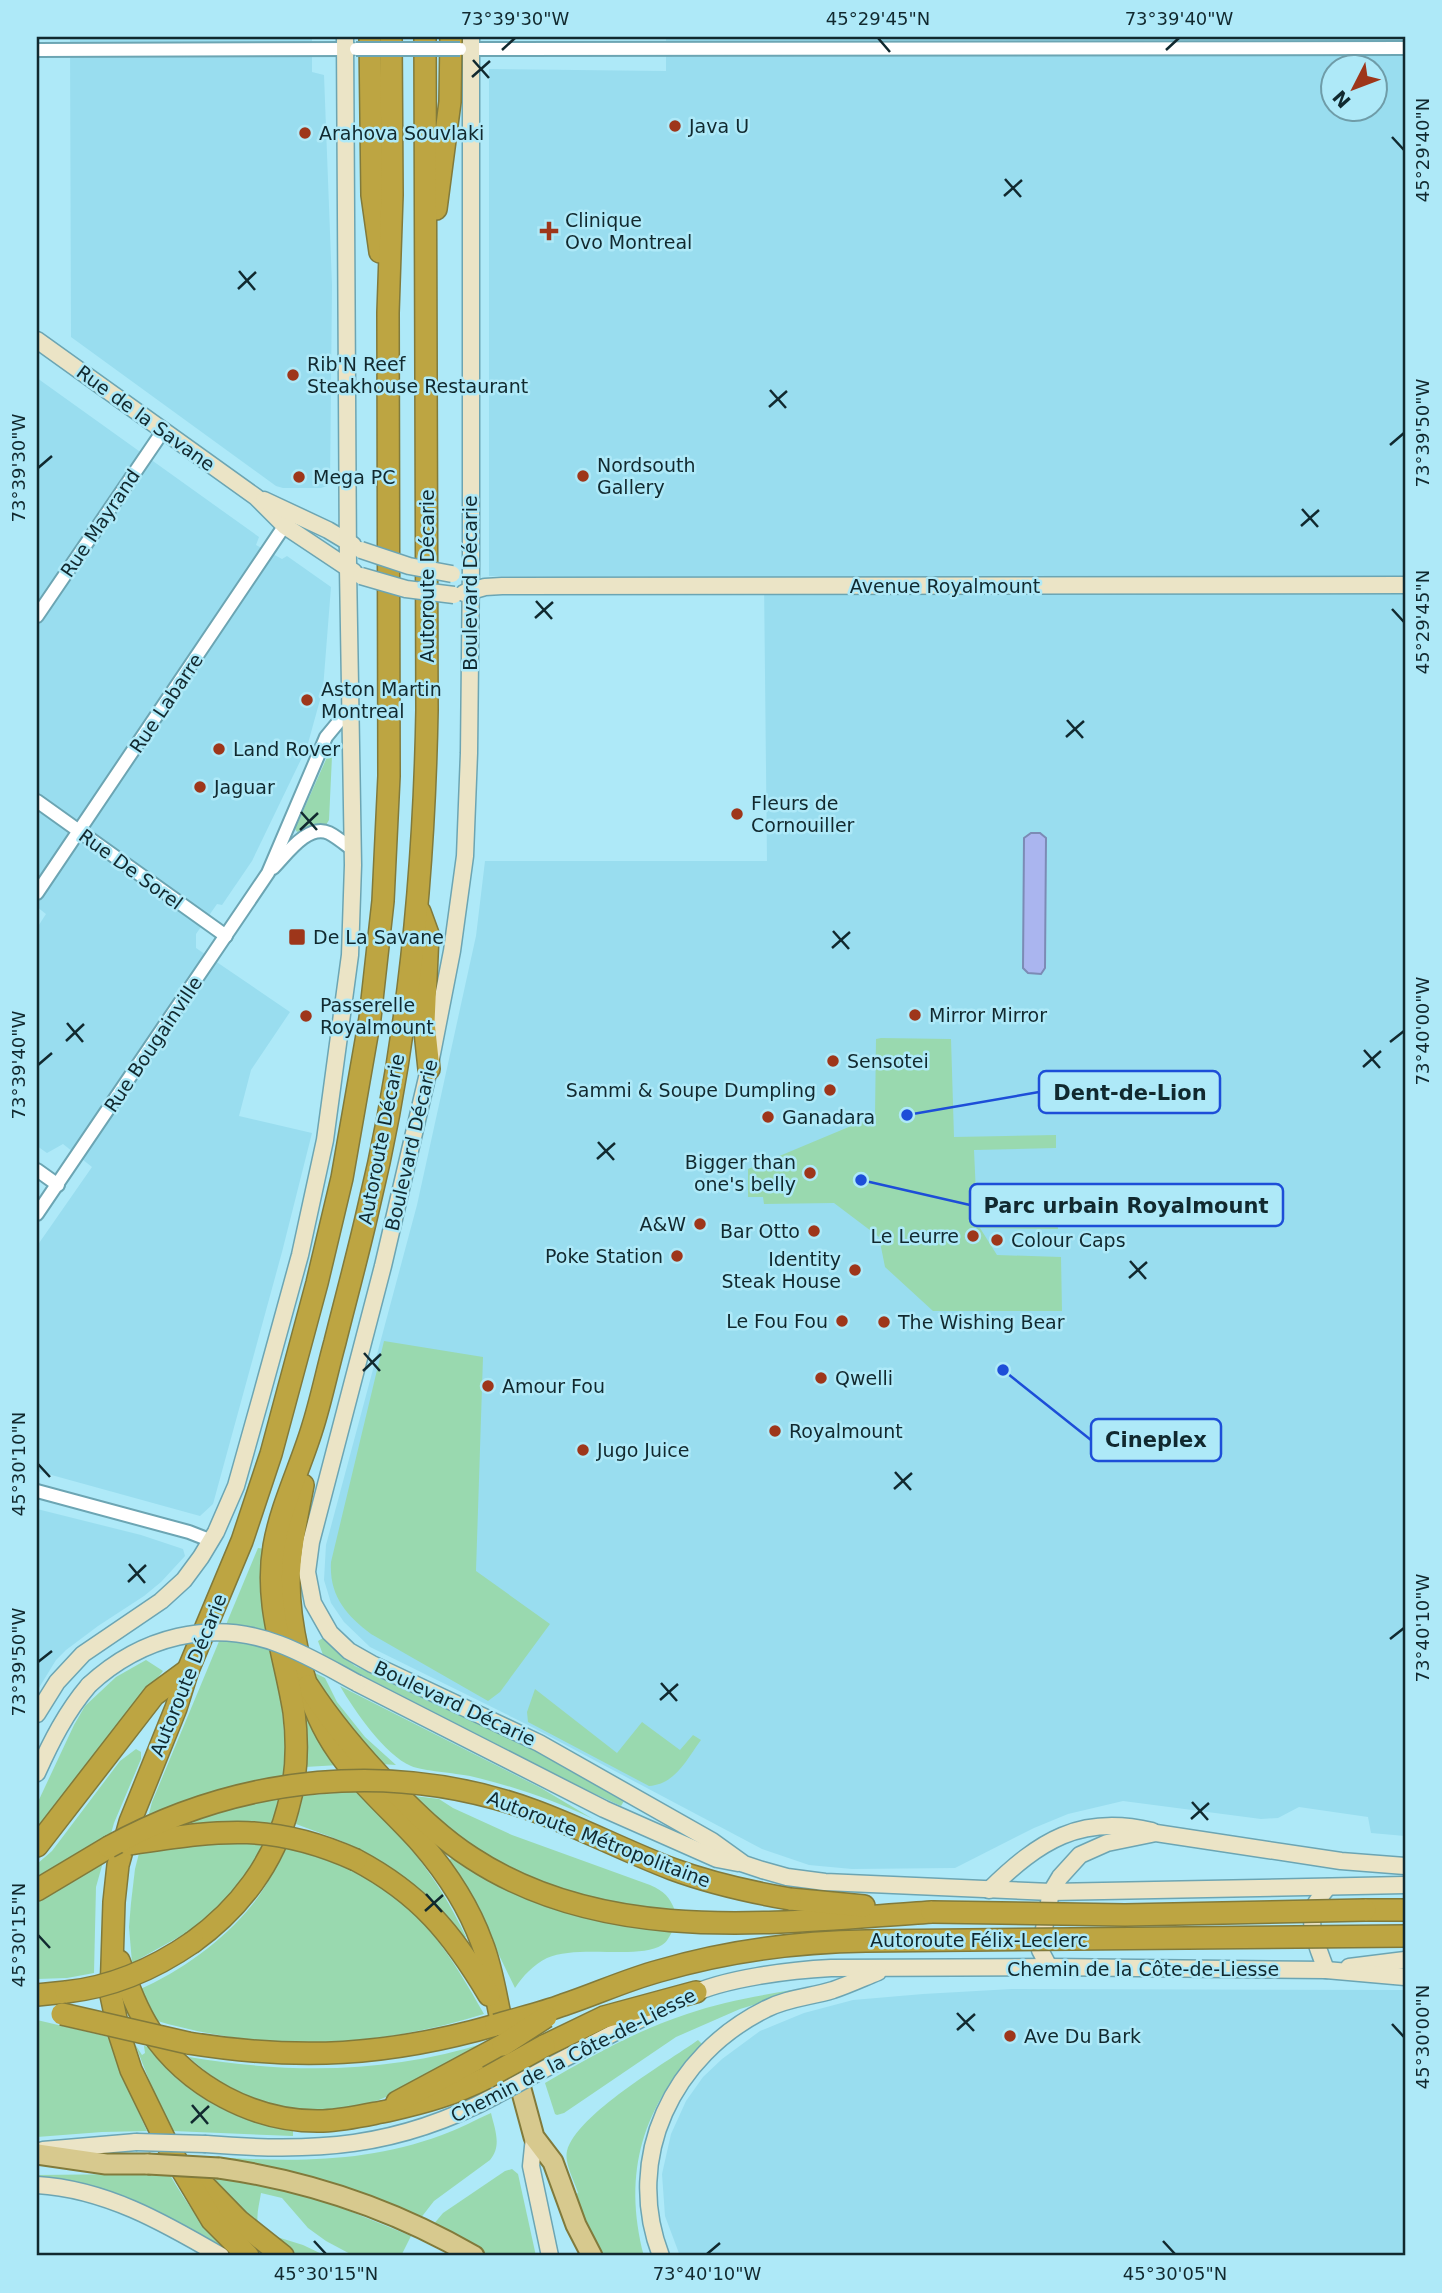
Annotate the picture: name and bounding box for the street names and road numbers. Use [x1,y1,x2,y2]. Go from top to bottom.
street label: Rue de la Savane [73,361,219,475]
street label: Rue Mayrand [56,465,144,581]
street label: Autoroute Décarie [416,489,438,663]
street label: Boulevard Décarie [459,495,481,671]
street label: Avenue Royalmount [850,575,1040,597]
street label: Rue Labarre [125,649,207,757]
street label: Rue De Sorel [75,824,187,914]
street label: Rue Bougainville [100,972,206,1116]
street label: Autoroute Décarie [354,1052,408,1226]
street label: Boulevard Décarie [381,1057,441,1233]
street label: Autoroute Décarie [145,1590,231,1760]
street label: Boulevard Décarie [371,1656,539,1750]
street label: Autoroute Métropolitaine [484,1786,714,1892]
street label: Autoroute Félix-Leclerc [870,1929,1088,1951]
street label: Chemin de la Côte-de-Liesse [1007,1958,1279,1980]
street label: Chemin de la Côte-de-Liesse [447,1983,699,2127]

